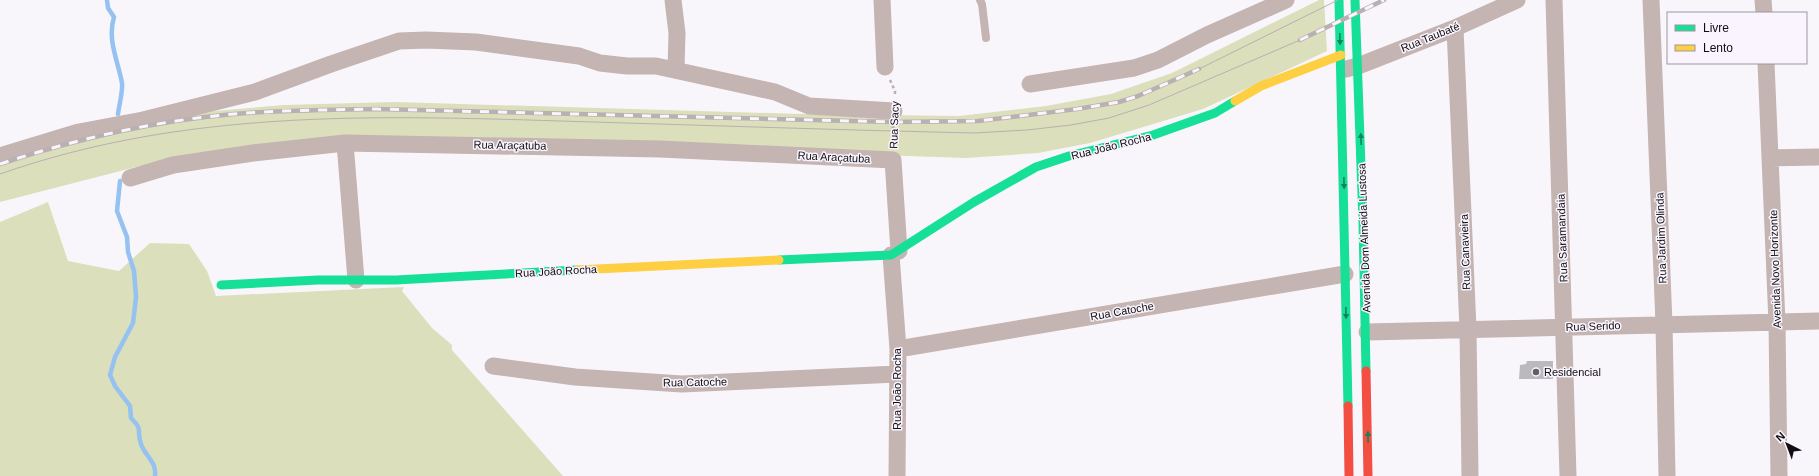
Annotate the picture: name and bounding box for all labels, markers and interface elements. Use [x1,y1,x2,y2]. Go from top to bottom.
legend [1667,12,1807,64]
street label: Rua Taubaté [1399,20,1461,54]
text: Livre [1703,21,1729,35]
one-way arrow [1337,33,1344,45]
text: Lento [1703,41,1733,55]
street label: Rua Sacy [887,100,901,149]
street label: Rua João Rocha [1070,130,1153,162]
one-way arrow [1358,132,1364,145]
street label: Rua Araçatuba [474,138,547,152]
street label: Rua Araçatuba [797,149,872,165]
street label: Avenida Dom Almeida Lustosa [1355,162,1373,313]
one-way arrow [1341,177,1347,190]
street label: Rua Jardim Olinda [1653,191,1669,284]
street label: Rua Saramandaia [1554,193,1570,283]
street label: Avenida Novo Horizonte [1767,210,1783,328]
street label: Rua Canavieira [1458,213,1472,290]
street label: Rua João Rocha [515,263,598,279]
street label: Rua Catoche [1089,300,1155,322]
one-way arrow [1343,307,1349,320]
street label: Rua Serido [1565,319,1621,333]
street label: Rua João Rocha [891,347,903,430]
place label: Residencial [1544,366,1601,378]
marker: Residencial [1531,367,1541,377]
street label: Rua Catoche [663,375,727,389]
north arrow [1767,424,1807,464]
text: N [1773,429,1787,444]
one-way arrow [1365,430,1371,443]

